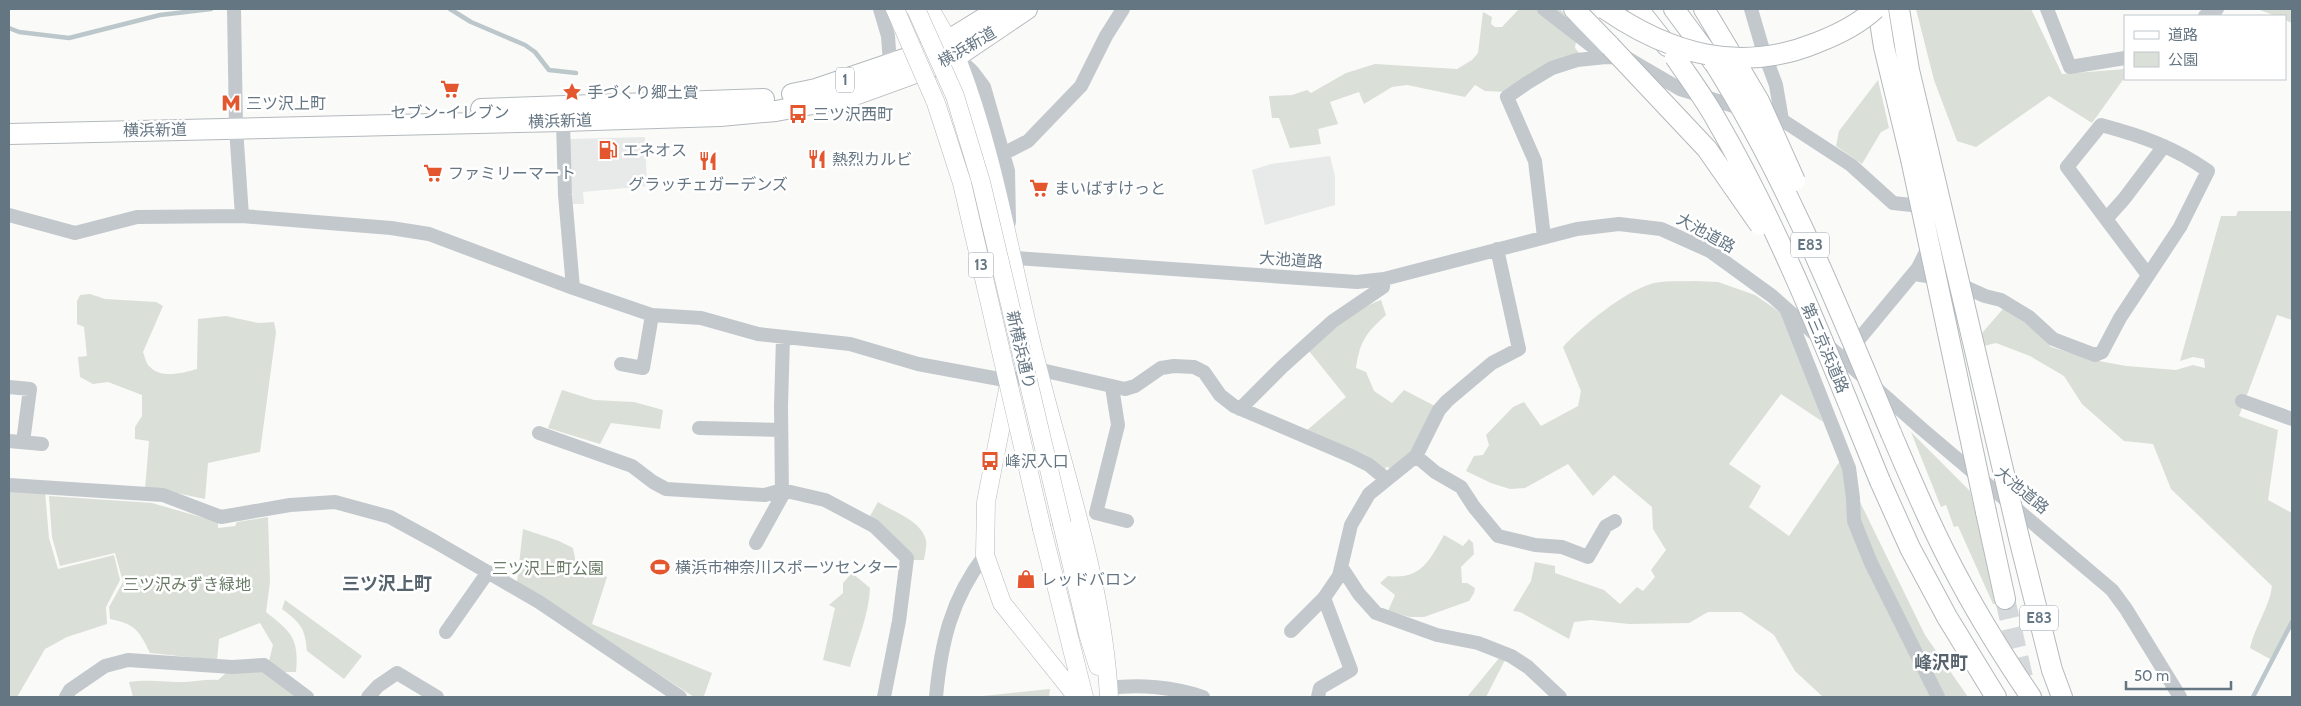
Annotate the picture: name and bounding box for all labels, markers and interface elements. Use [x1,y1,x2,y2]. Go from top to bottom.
legend [2124,15,2286,80]
street label: 横浜新道 [935,23,999,71]
text: 道路 [2168,26,2198,44]
text: 公園 [2168,51,2198,69]
road number: 1 [836,68,854,92]
supermarket icon: セブン-イレブン [439,78,461,100]
place icon: 手づくり郷土賞 [561,81,583,103]
place label: 手づくり郷土賞 [587,83,699,102]
metro station icon: 三ツ沢上町 [220,92,242,114]
place label: 三ツ沢上町 [246,94,326,113]
place label: セブン-イレブン [391,103,509,122]
bus stop icon: 三ツ沢西町 [787,103,809,125]
place label: 三ツ沢西町 [813,105,893,124]
street label: 横浜新道 [528,110,592,132]
street label: 横浜新道 [123,120,187,140]
fuel station icon: エネオス [597,139,619,161]
place label: エネオス [623,141,687,160]
restaurant icon: 熱烈カルビ [806,148,828,170]
restaurant icon: グラッチェガーデンズ [697,150,719,172]
place label: 熱烈カルビ [832,150,912,169]
supermarket icon: ファミリーマート [422,162,444,184]
place label: ファミリーマート [448,164,576,183]
place label: グラッチェガーデンズ [628,175,788,194]
supermarket icon: まいばすけっと [1028,177,1050,199]
place label: まいばすけっと [1054,179,1166,198]
street label: 大池道路 [1673,209,1739,257]
road number: E83 [1791,232,1829,258]
street label: 大池道路 [1258,248,1324,272]
road number: 13 [968,252,994,278]
street label: 第三京浜道路 [1797,300,1853,396]
street label: 新横浜通り [1003,309,1039,391]
bus stop icon: 峰沢入口 [979,450,1001,472]
place label: 峰沢入口 [1005,452,1069,471]
street label: 大池道路 [1991,462,2053,518]
sports icon: 横浜市神奈川スポーツセンター [649,556,671,578]
place label: 横浜市神奈川スポーツセンター [675,558,899,577]
park label: 三ツ沢上町公園 [492,559,604,578]
shop icon: レッドバロン [1015,568,1037,590]
place label: レッドバロン [1041,570,1137,589]
district label: 三ツ沢上町 [342,573,432,595]
park label: 三ツ沢みずき緑地 [123,575,251,594]
road number: E83 [2020,606,2058,630]
district label: 峰沢町 [1914,652,1968,674]
scale bar [2126,658,2231,690]
text: 50 m [2134,667,2169,685]

